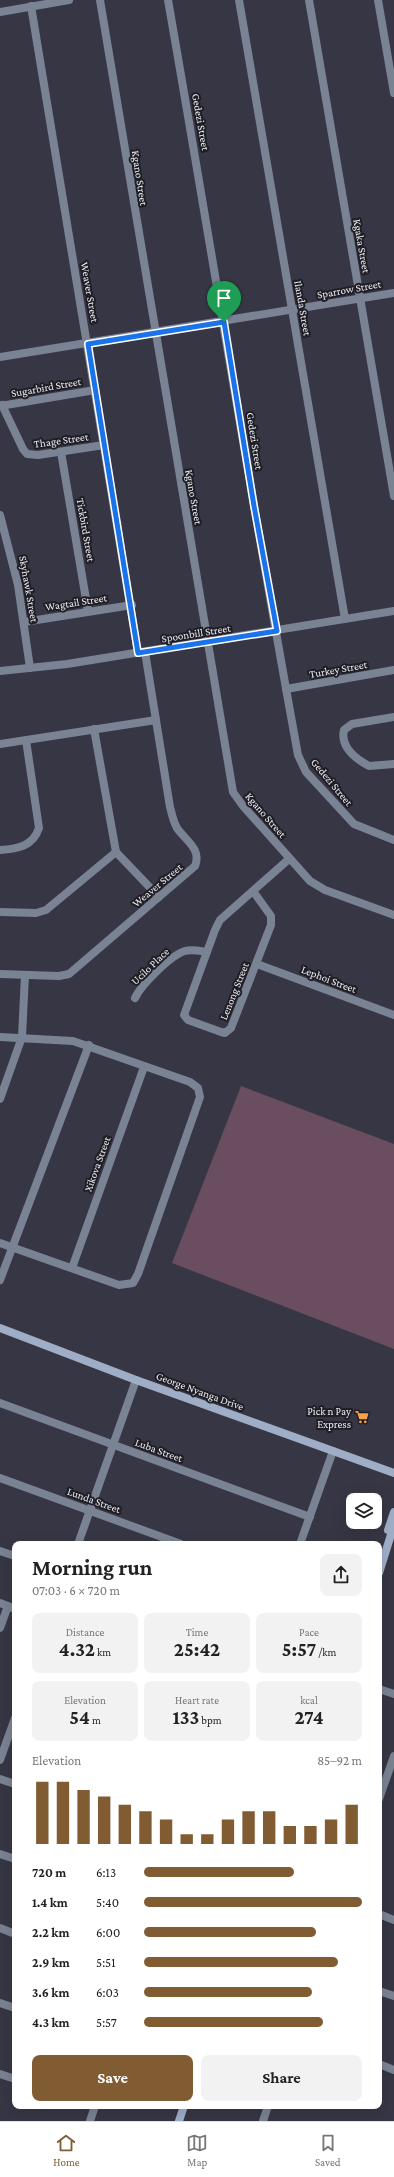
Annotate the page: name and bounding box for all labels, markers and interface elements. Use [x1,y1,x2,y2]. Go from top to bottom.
street label: Gedezi Street [190,92,212,152]
street label: Kgano Street [129,150,150,207]
street label: Kgaka Street [350,218,373,274]
street label: Weaver Street [79,261,101,323]
street label: Sparrow Street [316,277,383,302]
street label: Ilanda Street [292,279,314,337]
pin [207,281,241,322]
icon: arrive [213,287,235,309]
street label: Sugarbird Street [10,375,83,400]
street label: Gedezi Street [245,412,266,471]
street label: Thage Street [33,430,90,451]
street label: Kgano Street [182,469,205,526]
street label: Tickbird Street [75,497,98,563]
street label: Skyhawk Street [16,555,41,624]
street label: Wagtail Street [44,591,108,614]
street label: Spoonbill Street [161,622,232,645]
street label: Turkey Street [308,658,368,681]
street label: Gedezi Street [309,756,355,808]
street label: Kgano Street [242,790,289,841]
street label: Weaver Street [130,861,185,909]
street label: Ucilo Place [129,945,171,987]
street label: Lenong Street [217,960,252,1022]
street label: Lephoi Street [299,963,359,996]
street label: Xikova Street [81,1135,113,1193]
street label: George Nyanga Drive [154,1370,246,1413]
place label: Pick n Pay Express [307,1405,352,1431]
supermarket icon: Pick n Pay Express [354,1409,370,1425]
street label: Luba Street [134,1436,185,1464]
street label: Lunda Street [66,1485,123,1515]
map controls [346,1493,382,1529]
button: layers [346,1493,382,1529]
button: share [320,1554,362,1596]
text: Morning run [32,1555,152,1580]
text: 07:03 · 6 × 720 m [32,1583,120,1598]
text: Distance [66,1626,104,1638]
text: Time [186,1626,208,1638]
text: Pace [299,1626,319,1638]
text: 4.32 [59,1638,95,1660]
text: 25:42 [174,1638,220,1660]
text: 5:57 [282,1638,316,1660]
text: km [95,1646,111,1658]
text: /km [316,1646,336,1658]
text: Elevation [64,1694,106,1706]
text: Heart rate [175,1694,219,1706]
text: kcal [300,1694,318,1706]
text: 54 [69,1706,90,1728]
text: 133 [172,1706,199,1728]
text: 274 [294,1706,324,1728]
text: m [90,1714,101,1726]
text: bpm [199,1714,222,1726]
text: Elevation [32,1753,81,1768]
text: 85–92 m [317,1753,362,1768]
text: 720 m [32,1865,66,1880]
text: 6:13 [96,1865,116,1880]
text: 1.4 km [32,1895,68,1910]
text: 5:40 [96,1895,119,1910]
text: 2.2 km [32,1925,69,1940]
text: 6:00 [96,1925,120,1940]
text: 2.9 km [32,1955,70,1970]
text: 5:51 [96,1955,116,1970]
text: 3.6 km [32,1985,69,2000]
text: 6:03 [96,1985,119,2000]
text: 4.3 km [32,2015,70,2030]
text: 5:57 [96,2015,117,2030]
button: Save [32,2055,193,2101]
button: Share [201,2055,362,2101]
tab: Home [53,2132,80,2168]
tab: Map [186,2132,208,2168]
tab: Saved [315,2132,341,2168]

